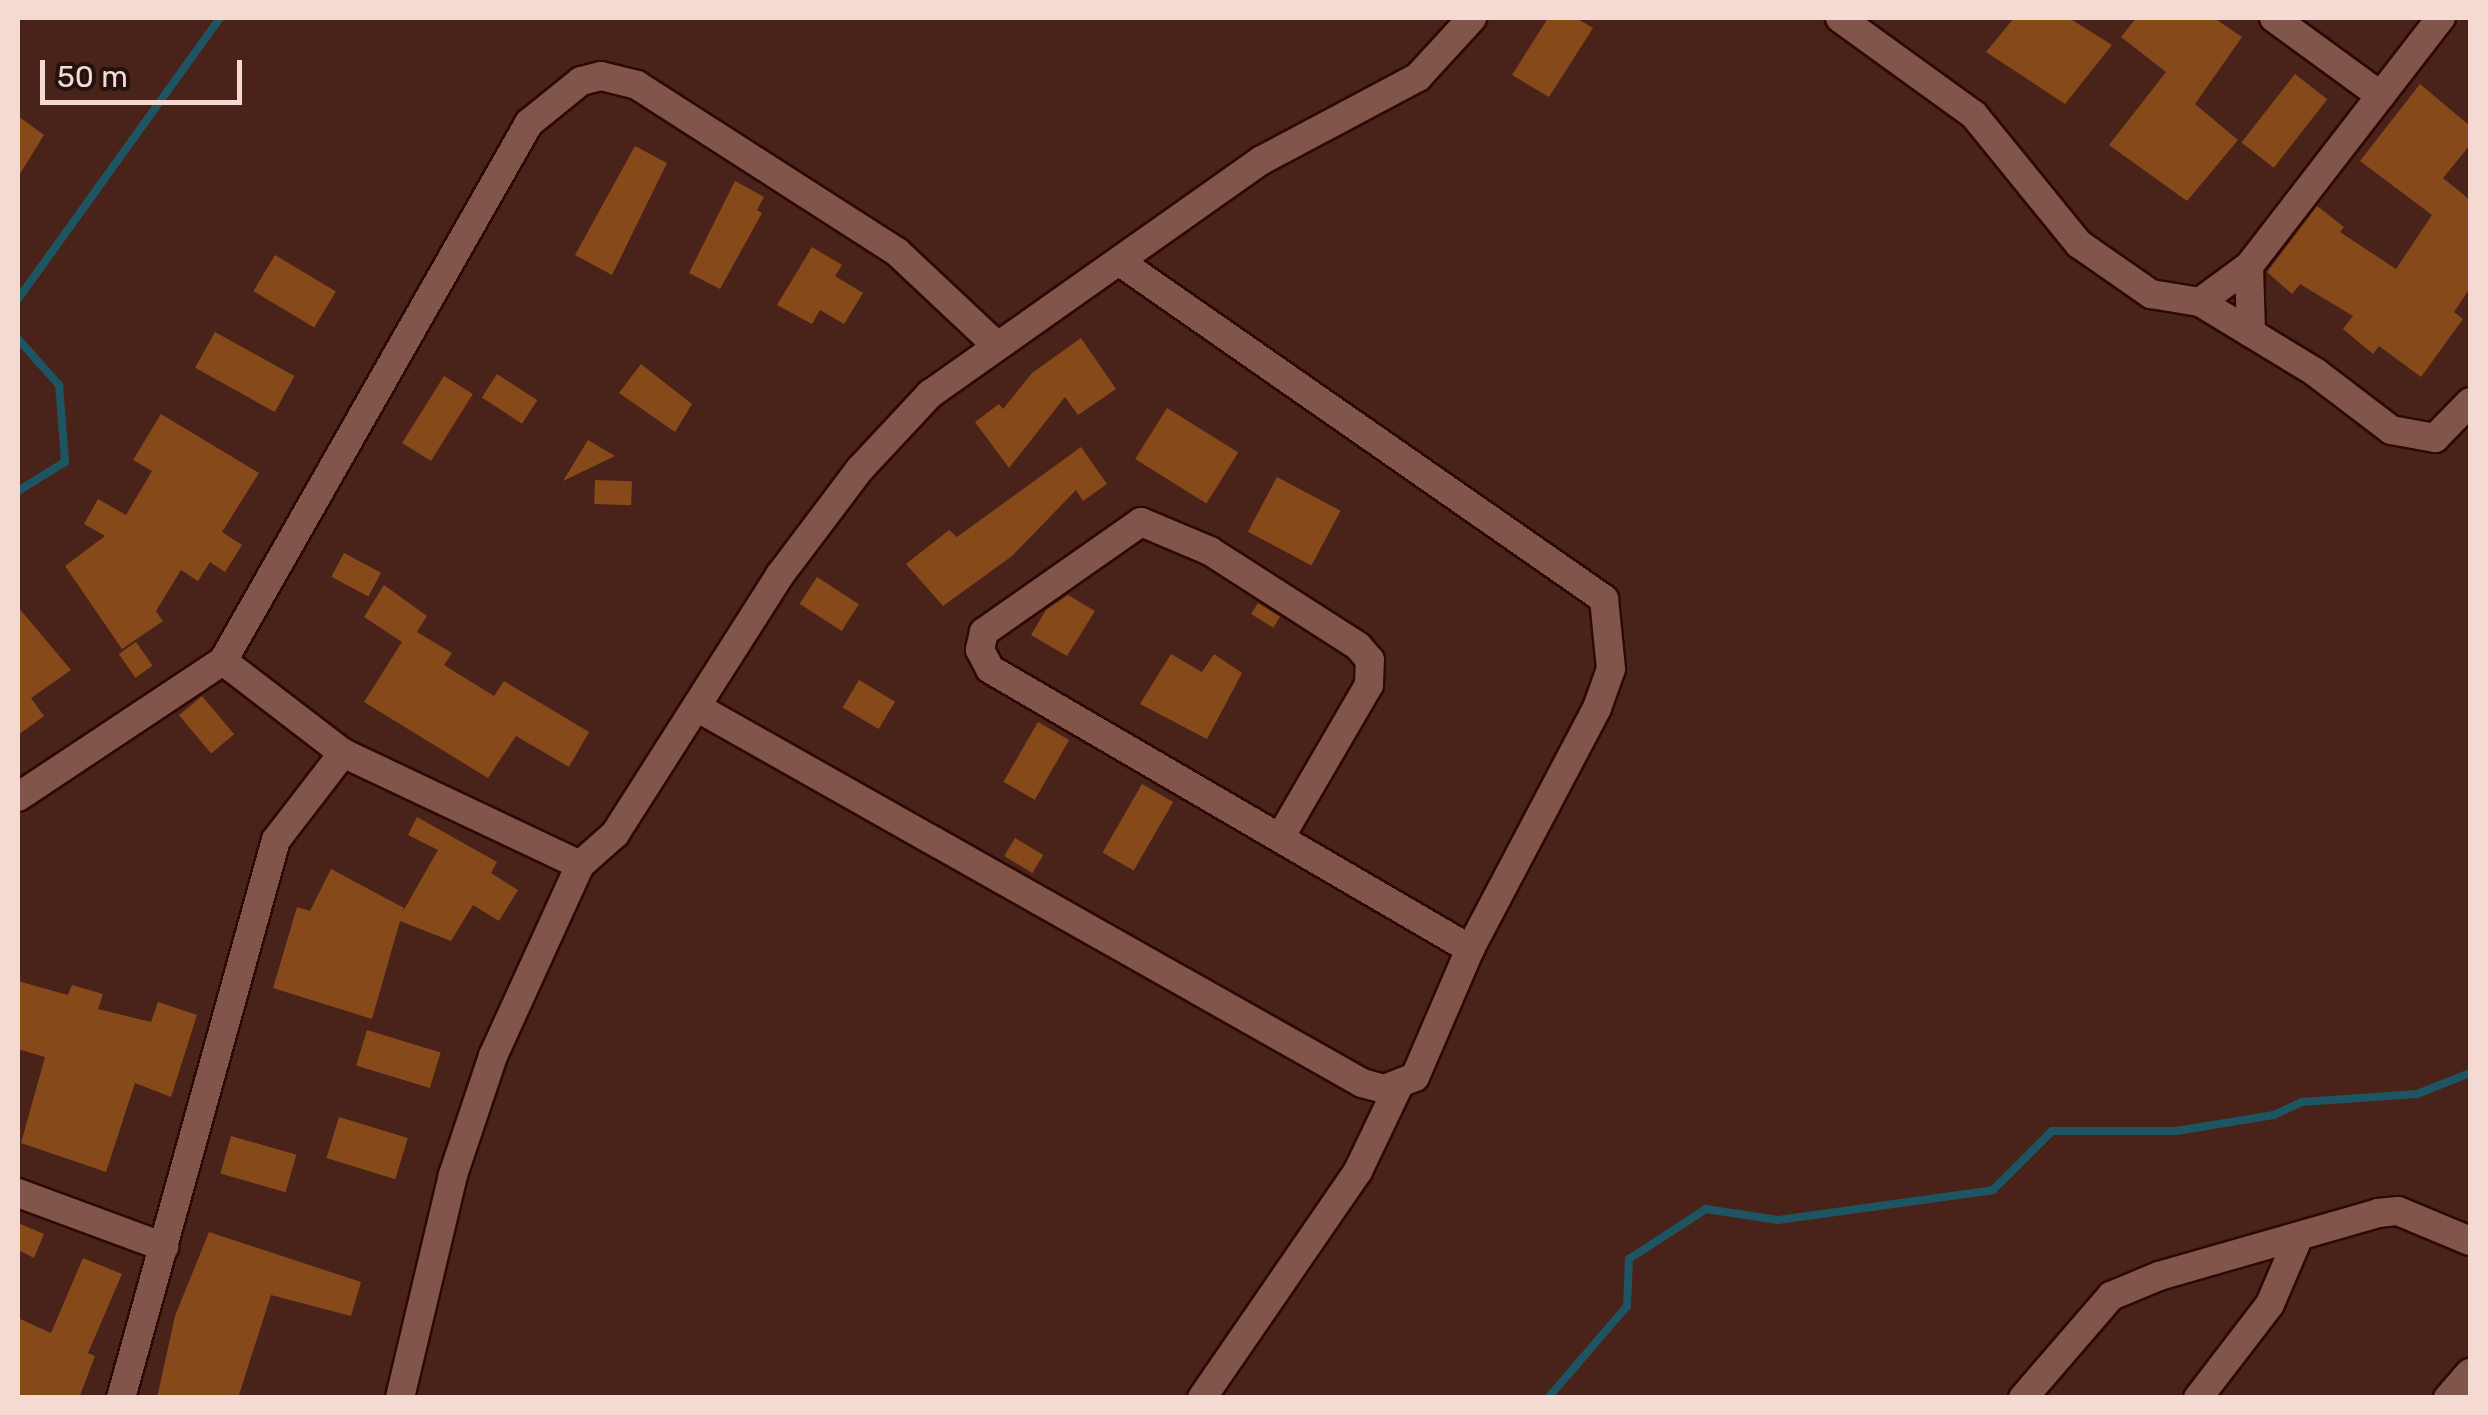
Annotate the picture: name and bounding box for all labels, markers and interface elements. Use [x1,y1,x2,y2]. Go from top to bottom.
scale bar [45,40,248,102]
text: 50 m [57,59,128,95]

